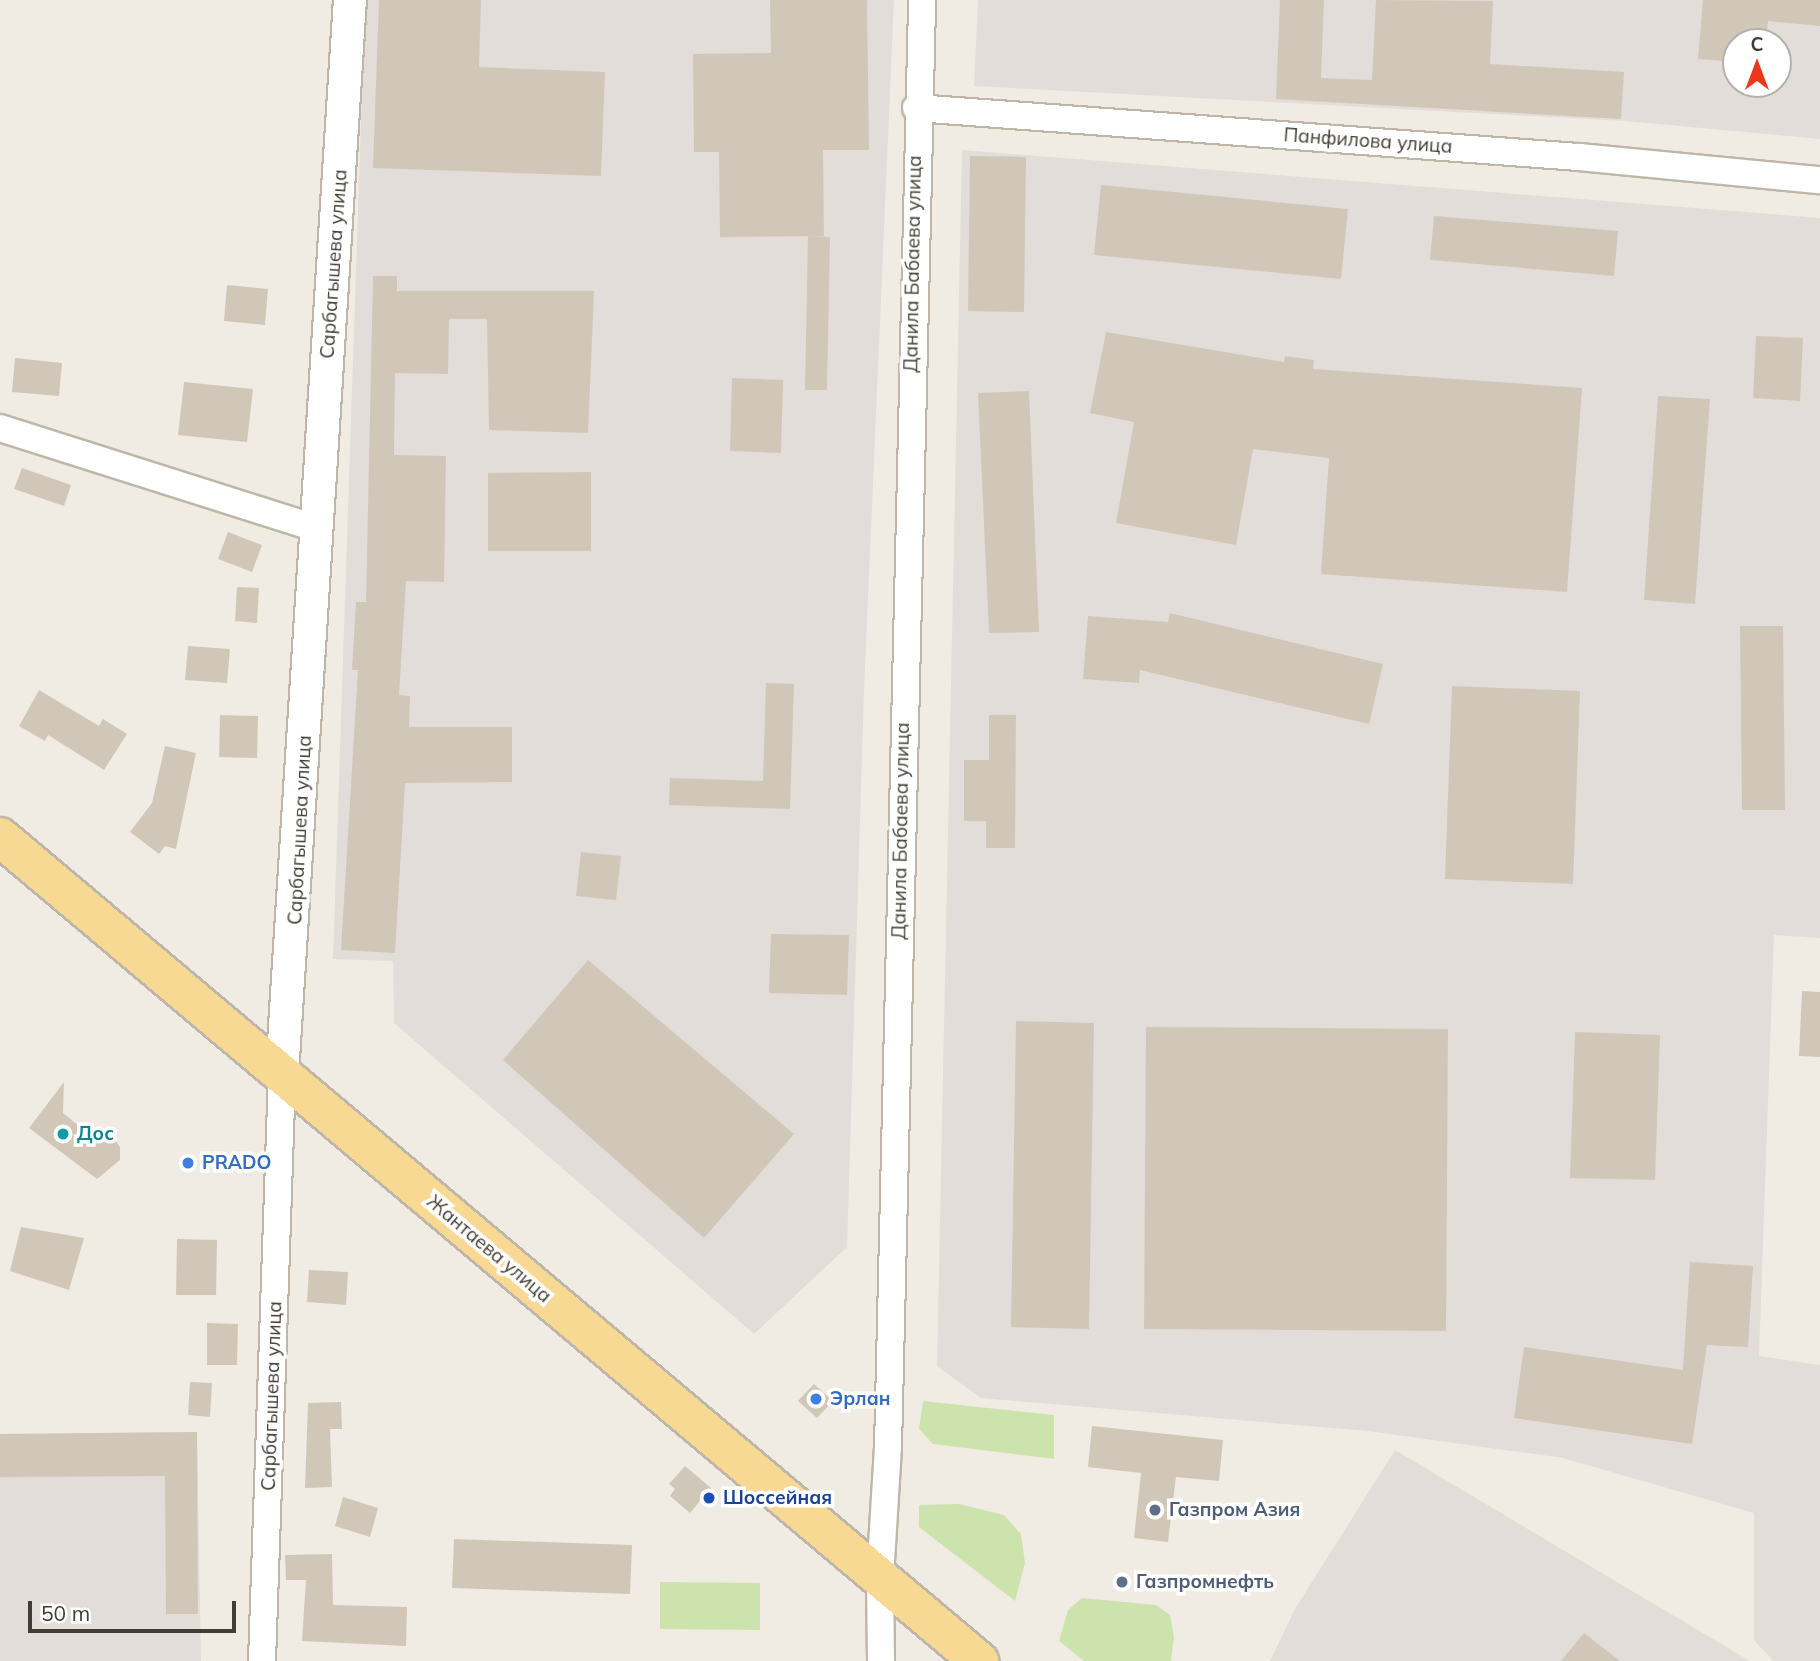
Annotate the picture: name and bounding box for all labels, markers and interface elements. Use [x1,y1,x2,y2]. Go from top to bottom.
north arrow [1722,28,1792,98]
text: С [1750,32,1764,56]
street label: Панфилова улица [1283,124,1453,158]
street label: Данила Бабаева улица [900,155,926,373]
street label: Сарбагышева улица [316,169,352,359]
street label: Данила Бабаева улица [888,722,914,940]
street label: Сарбагышева улица [284,735,316,925]
place label: Дос [77,1123,114,1145]
marker: Дос [55,1126,71,1142]
place label: PRADO [202,1152,271,1174]
marker: PRADO [180,1155,196,1171]
street label: Жантаева улица [422,1190,556,1308]
street label: Сарбагышева улица [257,1301,287,1491]
place label: Эрлан [830,1388,890,1410]
marker: Эрлан [808,1391,824,1407]
place label: Шоссейная [723,1487,832,1509]
marker: Шоссейная [701,1490,717,1506]
place label: Газпром Азия [1169,1499,1300,1521]
marker: Газпром Азия [1147,1502,1163,1518]
place label: Газпромнефть [1136,1571,1274,1593]
marker: Газпромнефть [1114,1574,1130,1590]
scale bar [32,1588,240,1632]
text: 50 m [41,1600,90,1626]

